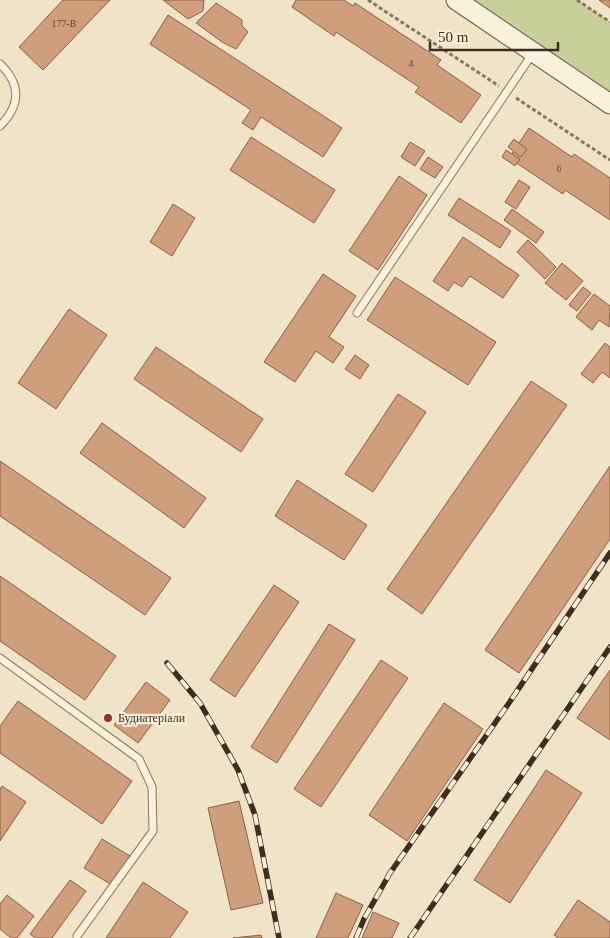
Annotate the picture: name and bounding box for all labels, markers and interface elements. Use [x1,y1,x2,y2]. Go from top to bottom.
house number: 177-В [52,18,77,29]
scale bar [430,20,558,52]
text: 50 m [438,29,469,45]
house number: 4 [409,58,414,69]
house number: 6 [557,163,562,174]
place label: Будиатеріали [118,711,186,725]
marker: Будиатеріали [102,712,114,724]

